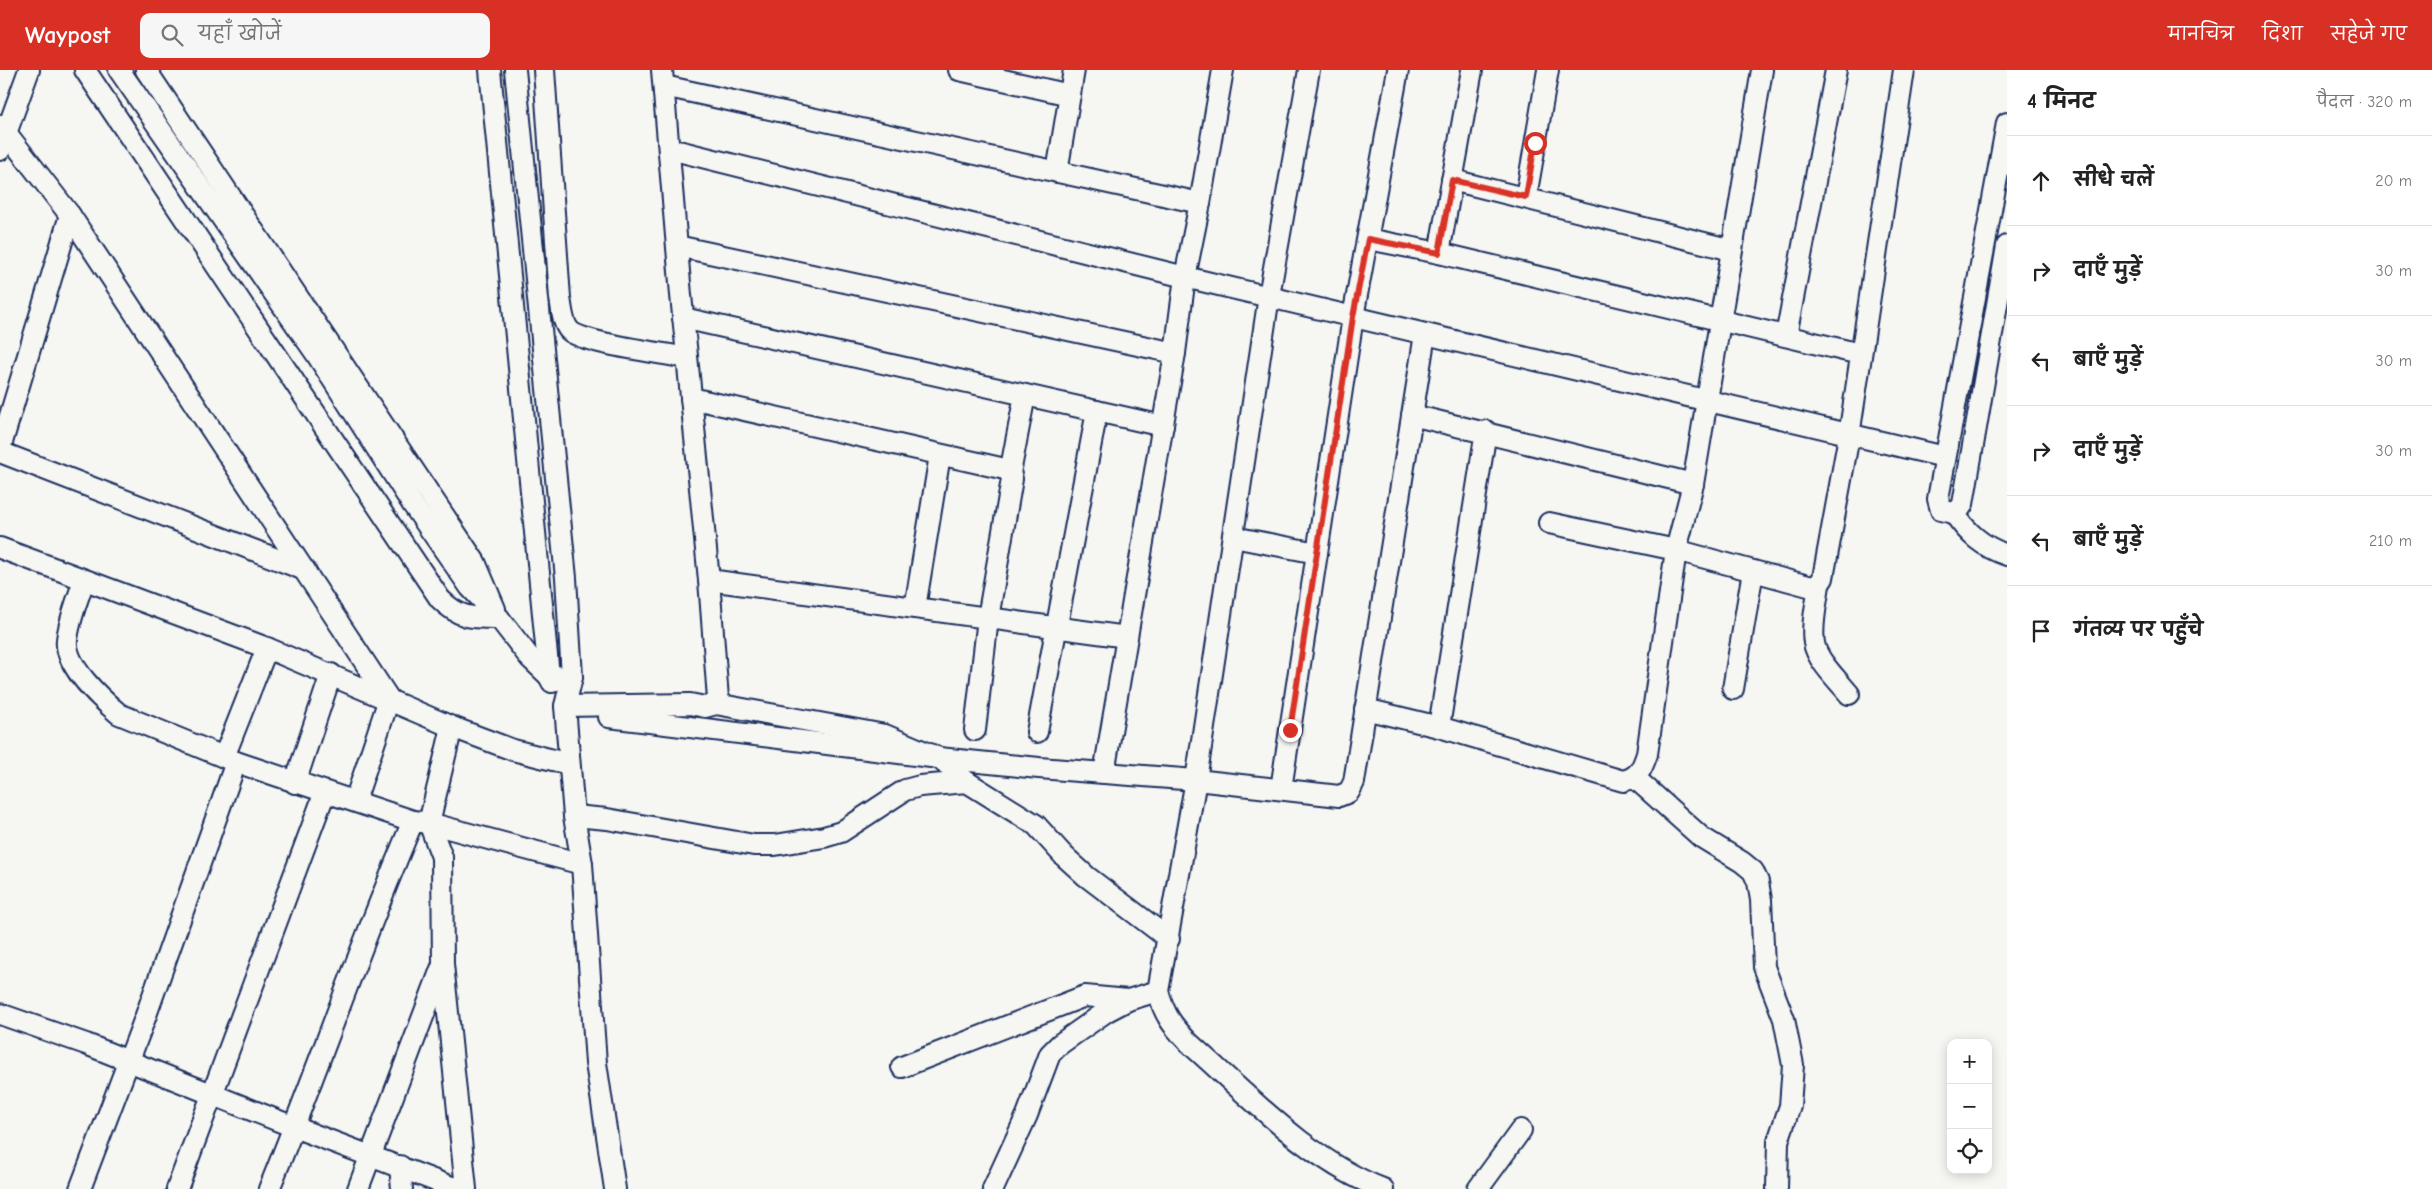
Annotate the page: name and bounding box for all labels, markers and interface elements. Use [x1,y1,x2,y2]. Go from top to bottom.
search box [140,13,490,58]
text: Waypost [25,21,110,49]
icon: search [158,21,186,49]
text: यहाँ खोजें [198,23,281,45]
text: मानचित्र [2168,24,2234,45]
text: दिशा [2262,24,2303,45]
text: सहेजे गए [2331,24,2407,45]
text: 4 मिनट [2027,89,2095,113]
text: पैदल · 320 m [2317,93,2412,111]
route start [1524,132,1547,155]
icon: ahead [2027,167,2055,195]
text: सीधे चलें [2074,169,2154,191]
text: 20 m [2375,172,2412,190]
icon: right [2027,257,2055,285]
text: दाएँ मुड़ें [2074,259,2142,281]
text: 30 m [2376,262,2412,280]
icon: left [2027,347,2055,375]
text: बाएँ मुड़ें [2074,349,2143,371]
text: 30 m [2376,352,2412,370]
icon: right [2027,437,2055,465]
text: दाएँ मुड़ें [2074,439,2142,461]
text: 30 m [2376,442,2412,460]
icon: left [2027,527,2055,555]
text: बाएँ मुड़ें [2074,529,2143,551]
text: 210 m [2369,532,2412,550]
icon: arrive [2027,617,2055,645]
text: गंतव्य पर पहुँचे [2074,619,2203,641]
route end [1279,719,1302,742]
map controls [1947,1039,1992,1174]
button: + [1947,1039,1992,1084]
button: − [1947,1084,1992,1129]
button: locate [1947,1129,1992,1174]

